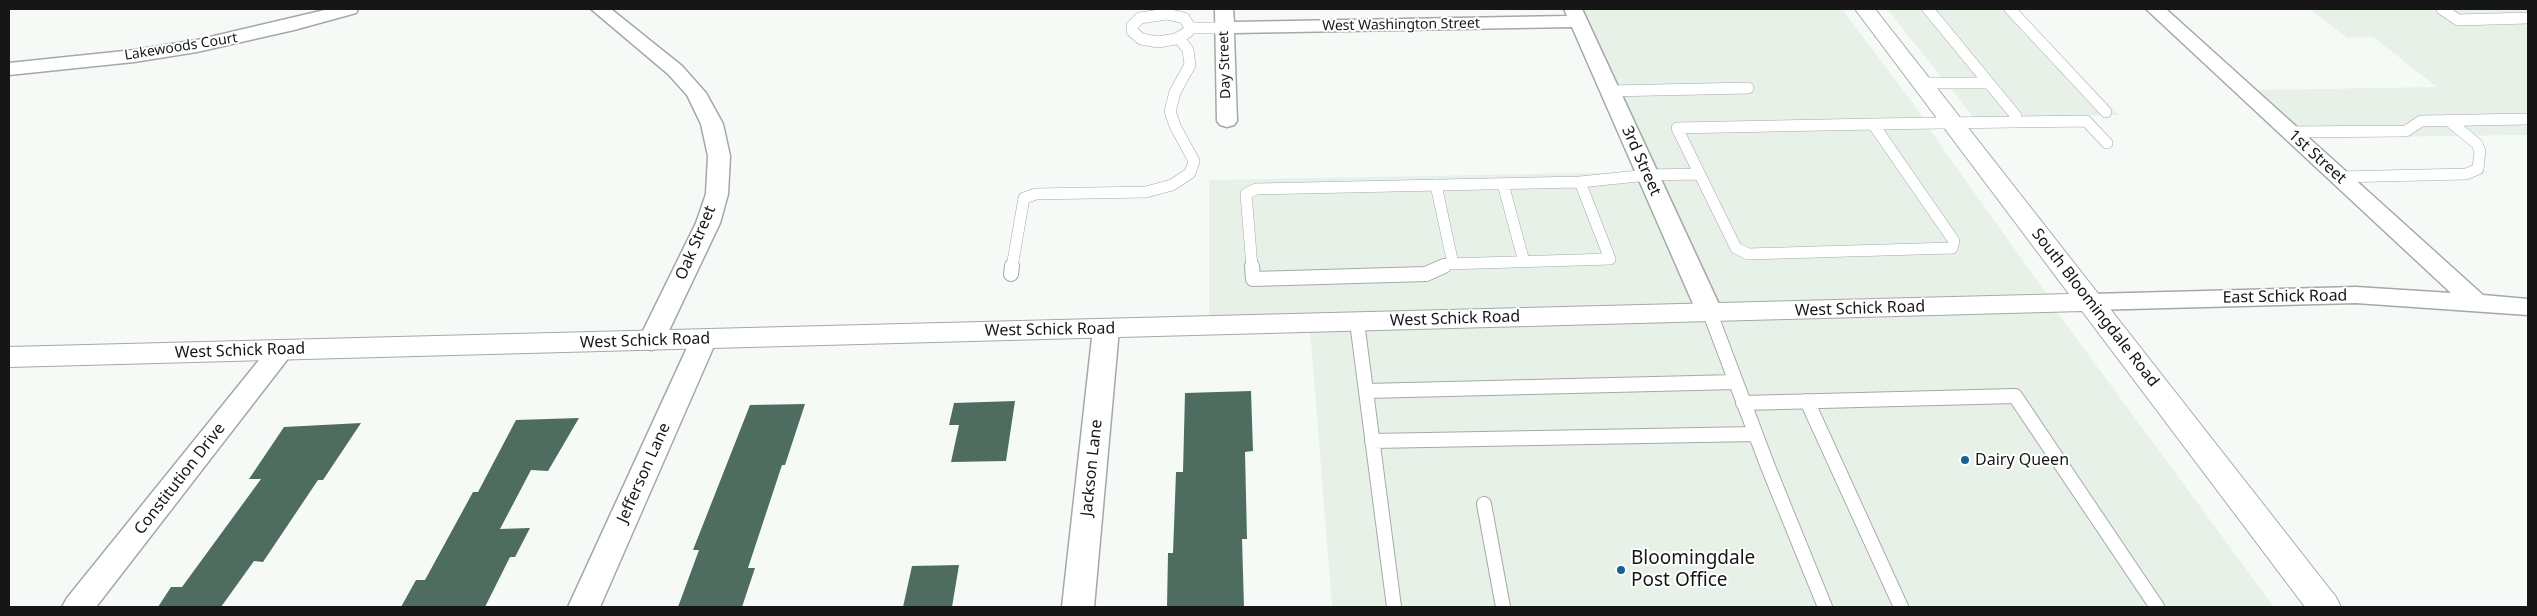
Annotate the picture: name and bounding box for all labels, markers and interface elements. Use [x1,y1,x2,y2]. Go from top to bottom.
street label: West Washington Street [1322,15,1480,35]
street label: Lakewoods Court [123,30,239,64]
street label: Day Street [1215,31,1235,99]
street label: 3rd Street [1617,123,1665,199]
street label: 1st Street [2284,126,2350,188]
street label: Oak Street [672,203,720,283]
street label: South Bloomingdale Road [2027,225,2163,391]
street label: East Schick Road [2222,286,2348,308]
street label: West Schick Road [1794,297,1926,321]
street label: West Schick Road [1389,307,1521,331]
street label: West Schick Road [985,319,1115,341]
street label: West Schick Road [579,329,711,353]
street label: West Schick Road [174,339,306,363]
street label: Constitution Drive [131,419,229,539]
street label: Jackson Lane [1077,419,1107,517]
street label: Jefferson Lane [613,420,675,526]
place label: Dairy Queen [1975,450,2069,470]
marker: Dairy Queen [1959,454,1971,466]
place label: Bloomingdale Post Office [1631,548,1755,592]
marker: Bloomingdale Post Office [1615,564,1627,576]

